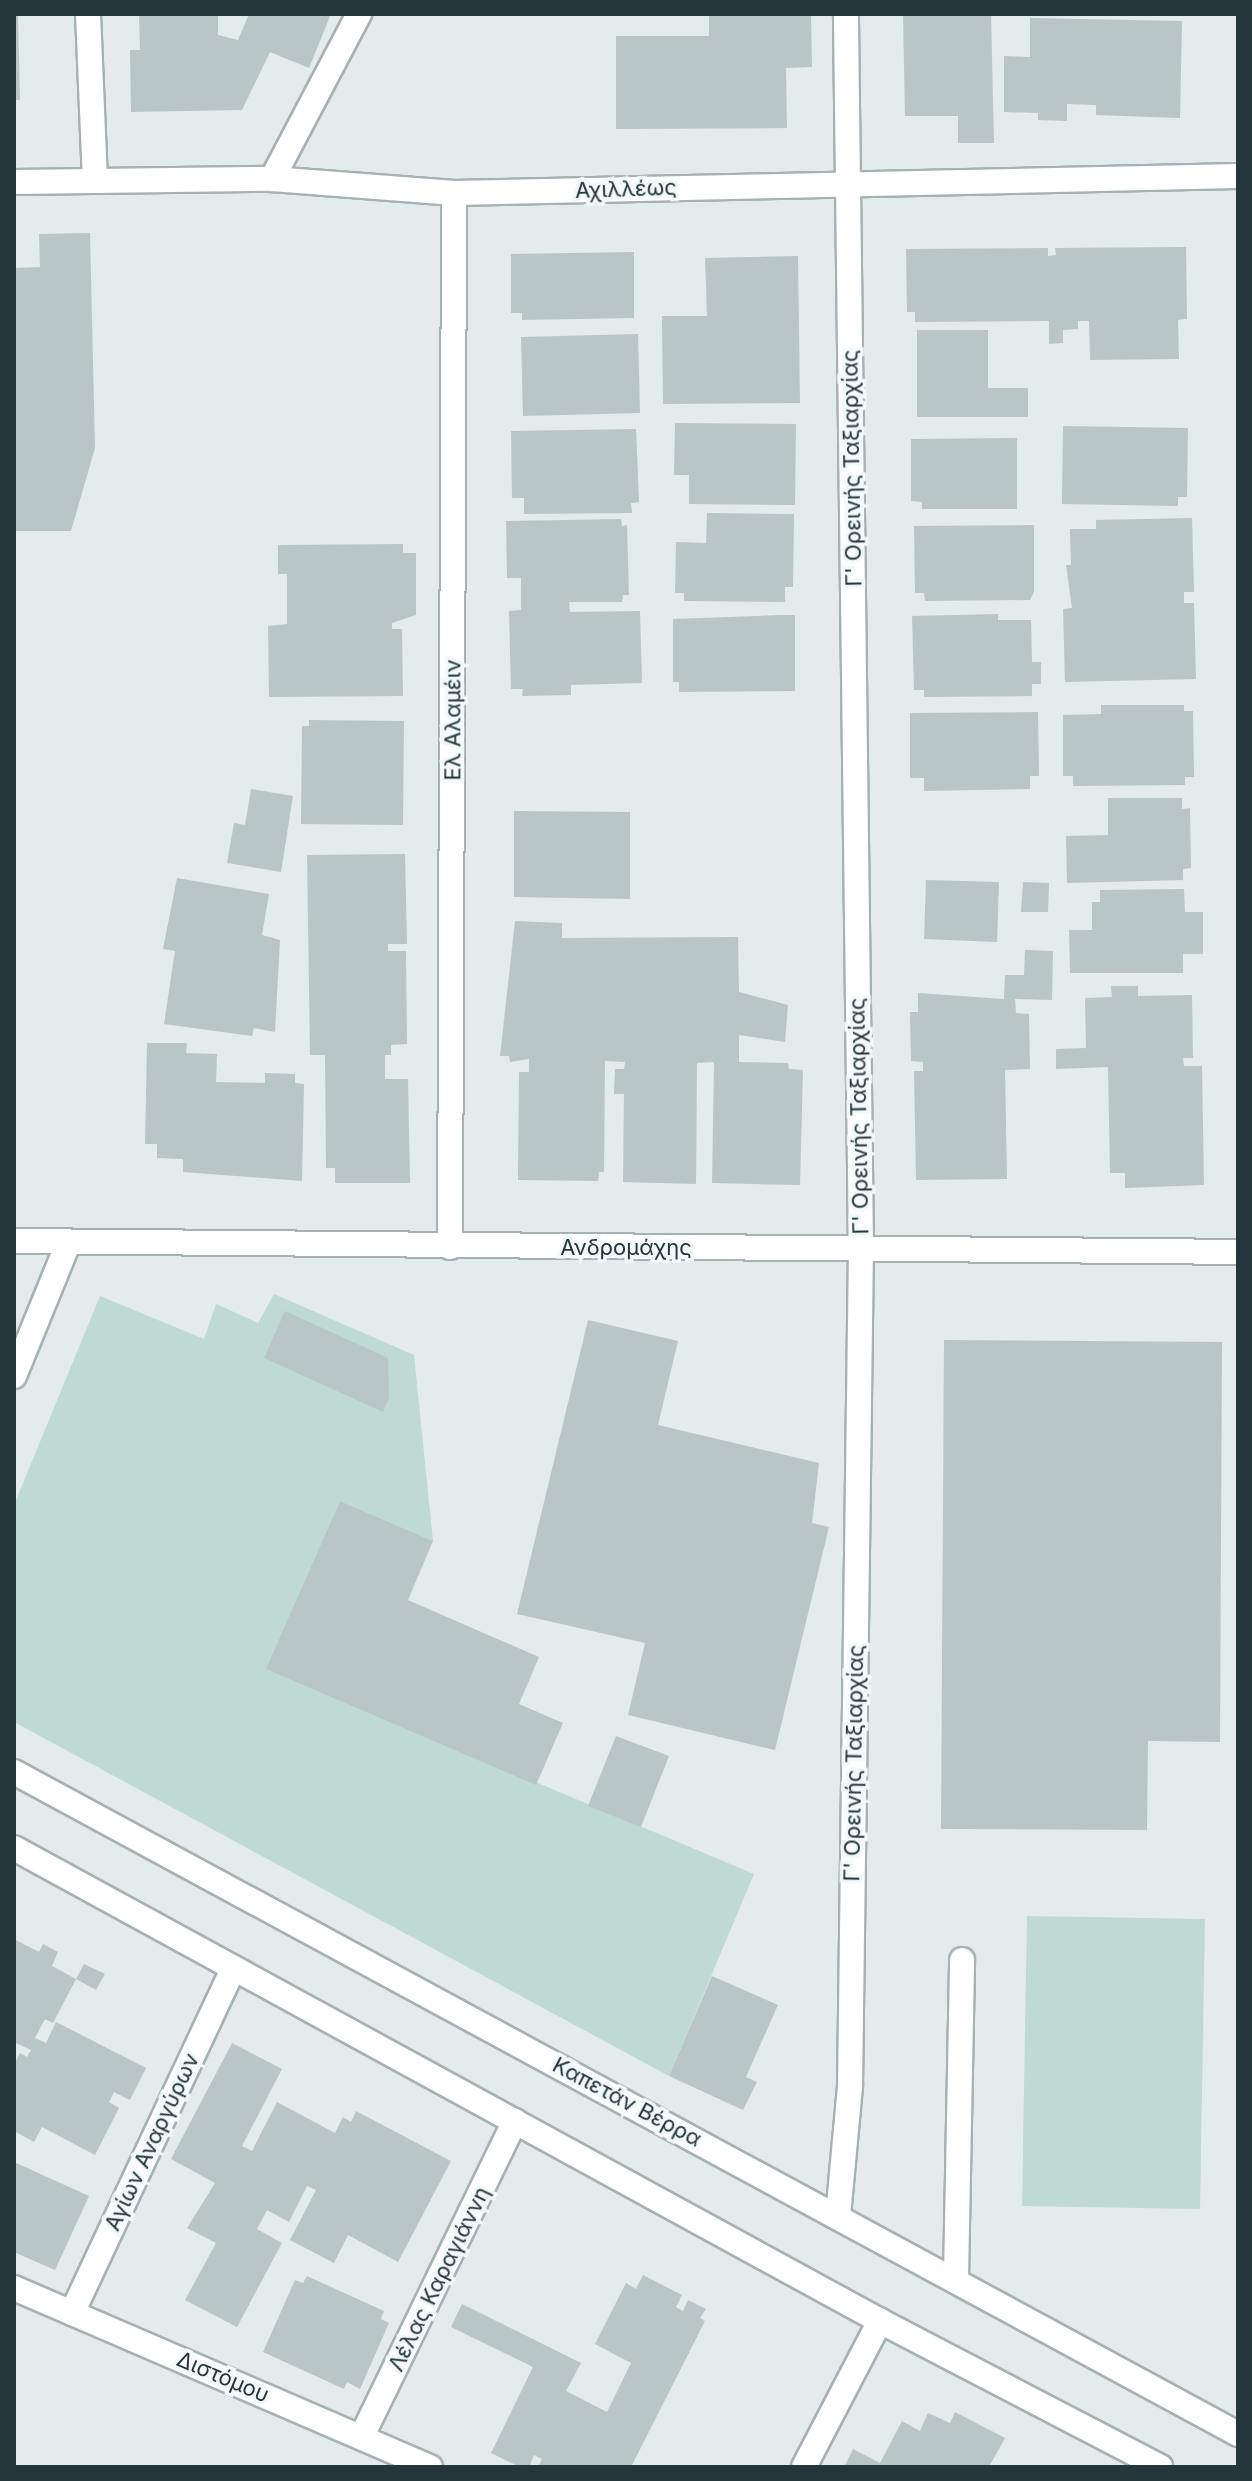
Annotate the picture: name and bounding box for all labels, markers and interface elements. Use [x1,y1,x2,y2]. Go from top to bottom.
street label: Αχιλλέως [575,174,677,204]
street label: Γ' Ορεινής Ταξιαρχίας [837,349,867,587]
street label: Ελ Αλαμέιν [440,659,466,781]
street label: Γ' Ορεινής Ταξιαρχίας [844,997,874,1235]
street label: Ανδρομάχης [560,1235,692,1261]
street label: Γ' Ορεινής Ταξιαρχίας [839,1644,869,1882]
street label: Αγίων Αναργύρων [99,2049,205,2235]
street label: Καπετάν Βέρρα [548,2052,706,2152]
street label: Λέλας Καραγιάννη [383,2182,495,2376]
street label: Διστόμου [173,2346,273,2408]

